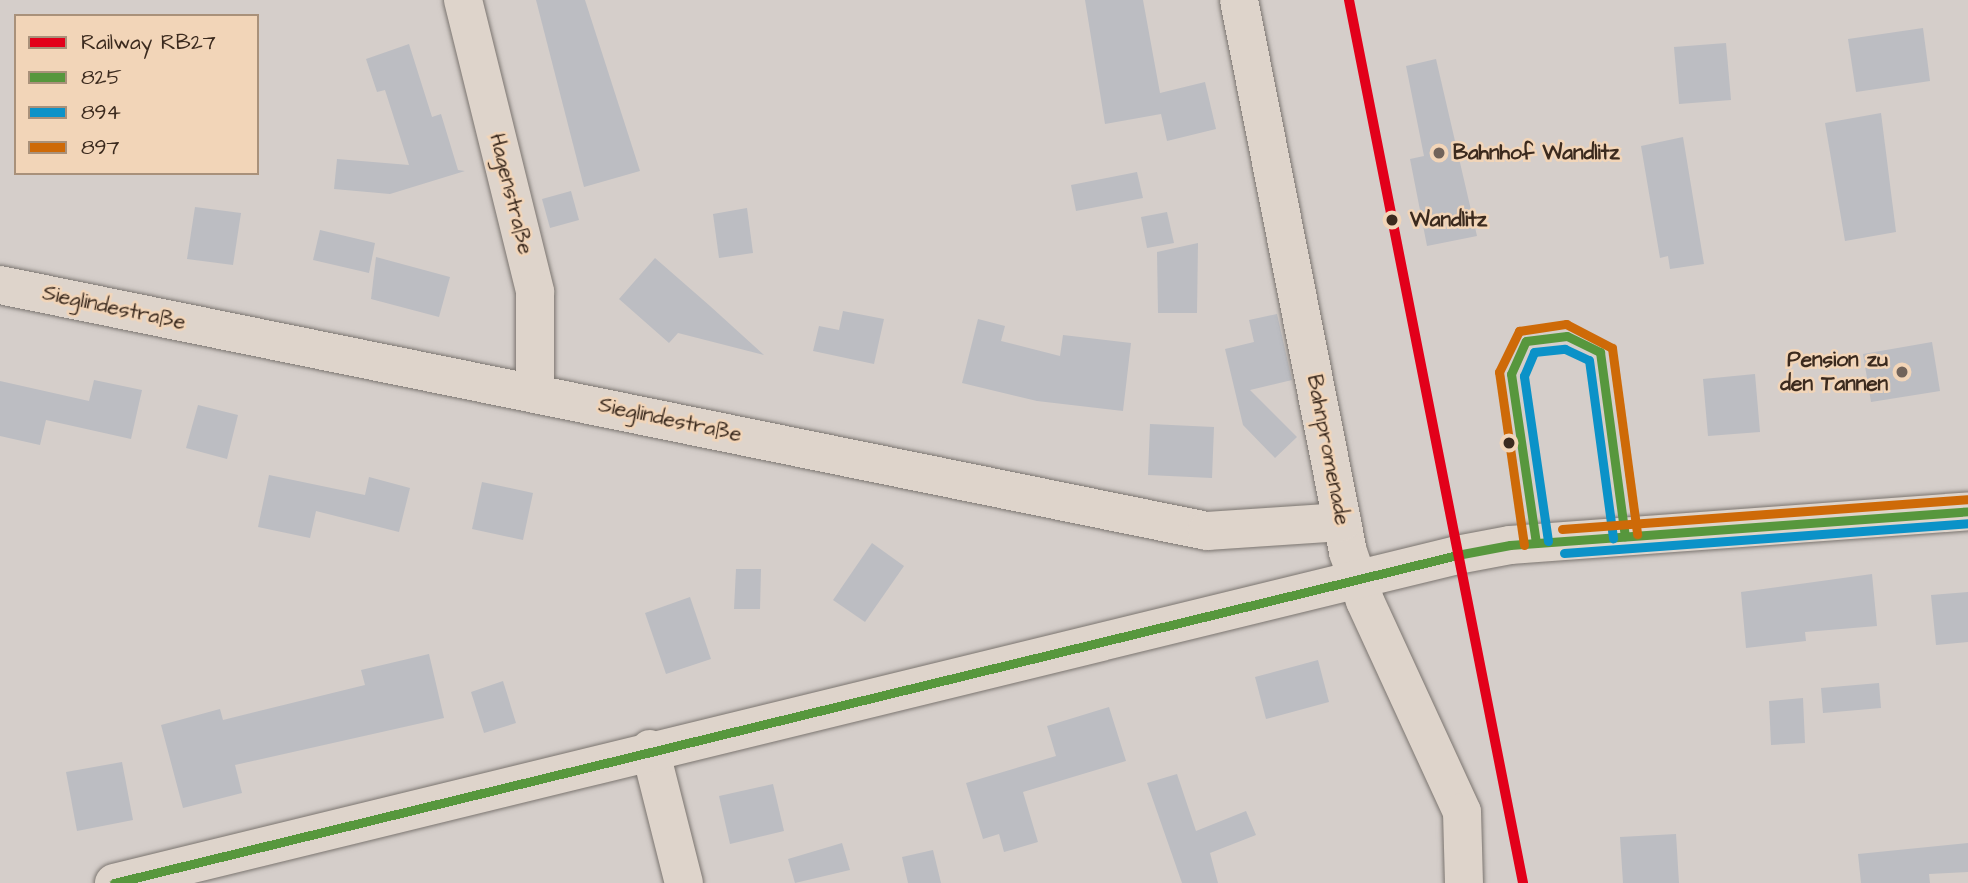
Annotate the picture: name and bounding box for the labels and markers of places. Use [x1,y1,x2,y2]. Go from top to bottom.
place label: Bahnhof Wandlitz [1453,140,1620,166]
marker: Bahnhof Wandlitz [1431,145,1447,161]
place label: Wandlitz [1410,207,1487,233]
marker: Wandlitz [1381,209,1403,231]
place label: Pension zu den Tannen [1780,347,1888,397]
marker: Pension zu den Tannen [1894,364,1910,380]
unlabelled marker [1502,436,1516,450]

